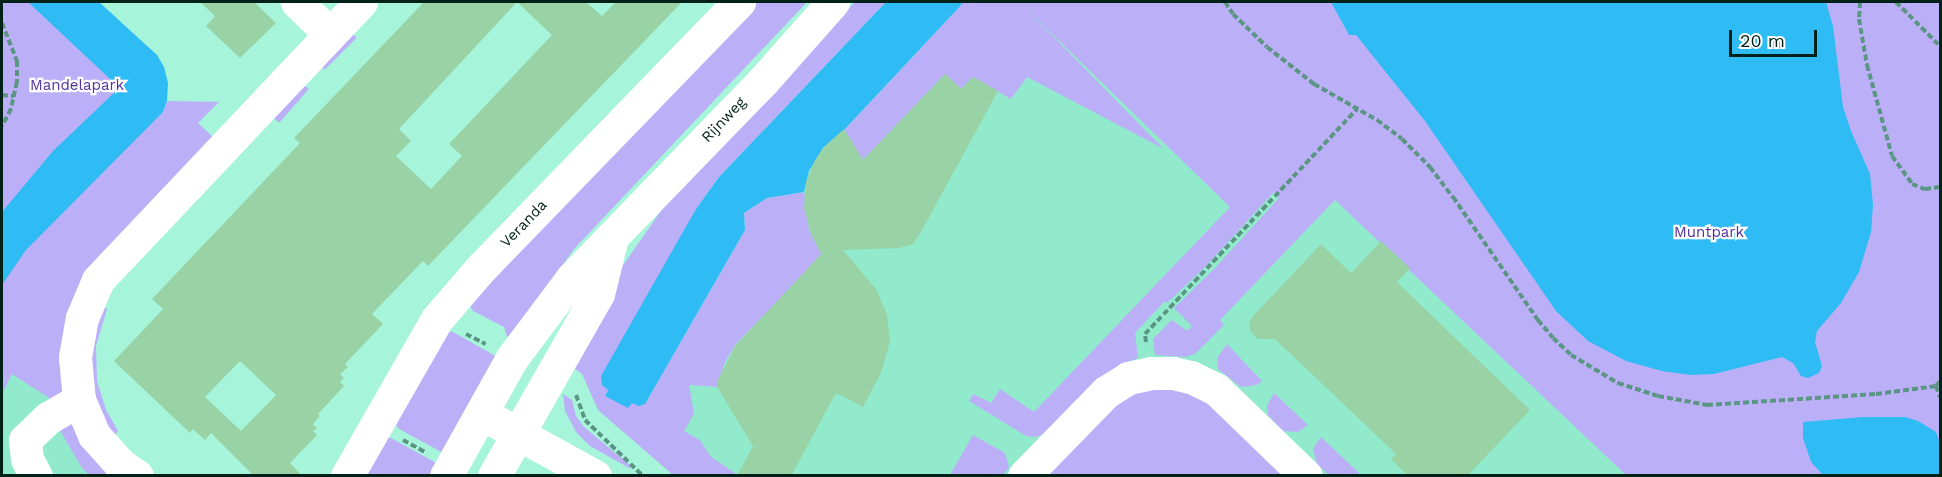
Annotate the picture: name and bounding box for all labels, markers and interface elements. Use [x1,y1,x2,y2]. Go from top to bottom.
scale bar [1732,18,1820,56]
text: 20 m [1740,30,1785,51]
park label: Mandelapark [30,77,124,95]
street label: Rijnweg [698,94,750,146]
street label: Veranda [497,196,551,252]
park label: Muntpark [1674,224,1744,242]

